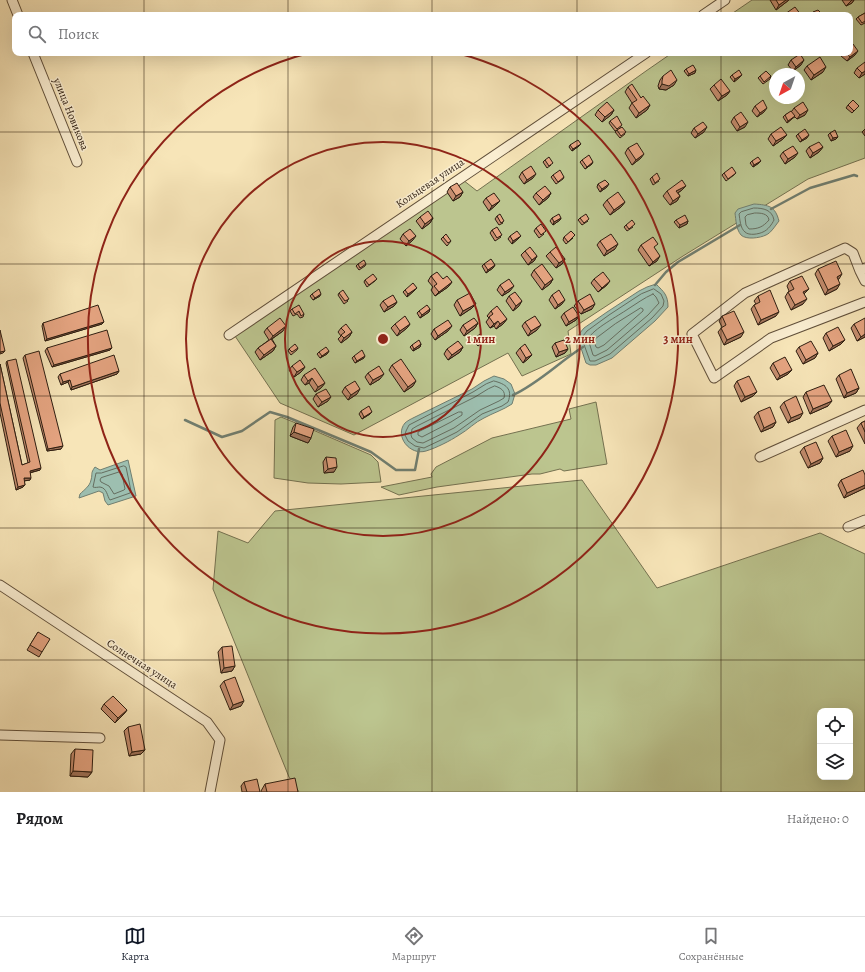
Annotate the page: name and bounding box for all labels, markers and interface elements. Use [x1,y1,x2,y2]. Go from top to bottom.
search box [12,12,853,56]
icon: search [26,23,48,45]
text: Поиск [58,24,99,44]
north arrow [769,68,805,104]
street label: улица Новикова [49,75,93,153]
street label: Кольцевая улица [393,154,468,211]
text: 1 мин [467,331,495,347]
text: 2 мин [565,331,595,347]
text: 3 мин [663,331,693,347]
centre of rings [376,332,390,346]
street label: Солнечная улица [104,636,181,693]
map controls [817,708,853,780]
button: locate [817,708,853,744]
button: layers [817,744,853,780]
text: Рядом [16,807,63,830]
text: Найдено: 0 [787,810,849,827]
tab: Карта [121,925,149,964]
tab: Маршрут [392,925,436,964]
tab: Сохранённые [679,925,744,964]

